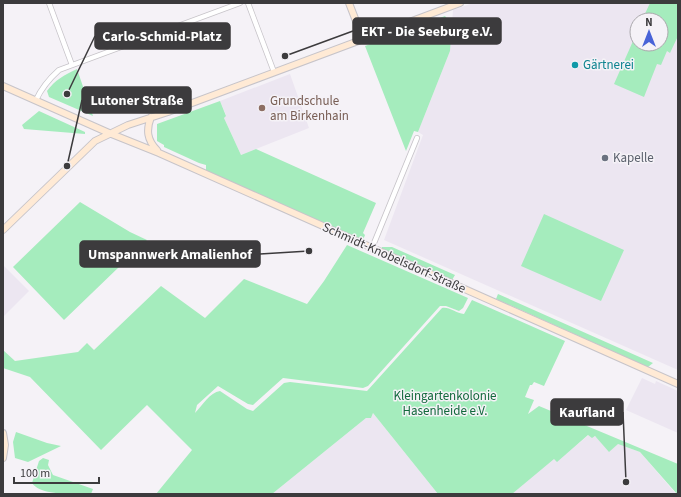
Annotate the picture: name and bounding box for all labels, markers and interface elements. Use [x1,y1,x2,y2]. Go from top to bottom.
north arrow [629,12,669,52]
text: N [645,15,653,30]
callout: EKT - Die Seeburg e.V. [353,18,501,44]
text: EKT - Die Seeburg e.V. [361,22,493,42]
callout: Carlo-Schmid-Platz [95,23,230,49]
text: Carlo-Schmid-Platz [102,27,222,47]
place label: Gärtnerei [583,56,634,74]
marker: Gärtnerei [570,60,580,70]
callout: Lutoner Straße [82,87,191,113]
text: Lutoner Straße [91,91,183,111]
place label: Grundschule am Birkenhain [270,92,349,125]
marker: Grundschule am Birkenhain [257,103,267,113]
place label: Kapelle [613,149,654,167]
marker: Kapelle [600,153,610,163]
street label: Schmidt-Knobelsdorf-Straße [319,218,469,298]
callout: Umspannwerk Amalienhof [80,241,260,267]
text: Umspannwerk Amalienhof [88,245,253,265]
park label: Kleingartenkolonie Hasenheide e.V. [393,387,497,420]
callout: Kaufland [551,399,623,425]
text: Kaufland [559,403,615,423]
scale bar [14,459,99,485]
text: 100 m [20,465,50,482]

